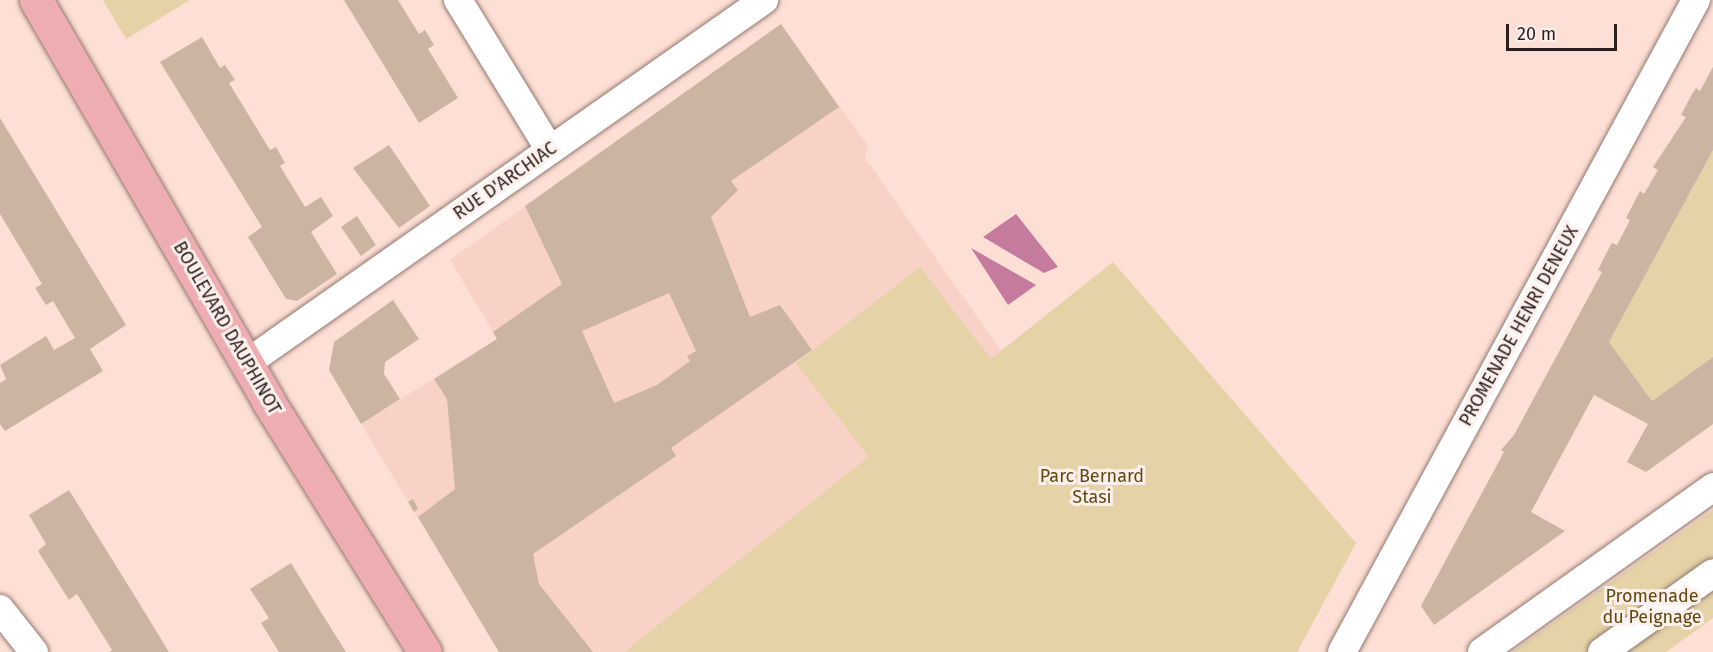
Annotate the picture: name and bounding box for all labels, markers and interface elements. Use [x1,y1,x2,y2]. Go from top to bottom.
scale bar [1509,12,1620,50]
text: 20 m [1517,23,1556,45]
street label: RUE D'ARCHIAC [449,137,561,225]
street label: PROMENADE HENRI DENEUX [1455,222,1583,430]
street label: BOULEVARD DAUPHINOT [169,238,285,418]
park label: Parc Bernard Stasi [1040,466,1144,508]
park label: Promenade du Peignage [1602,586,1702,628]

